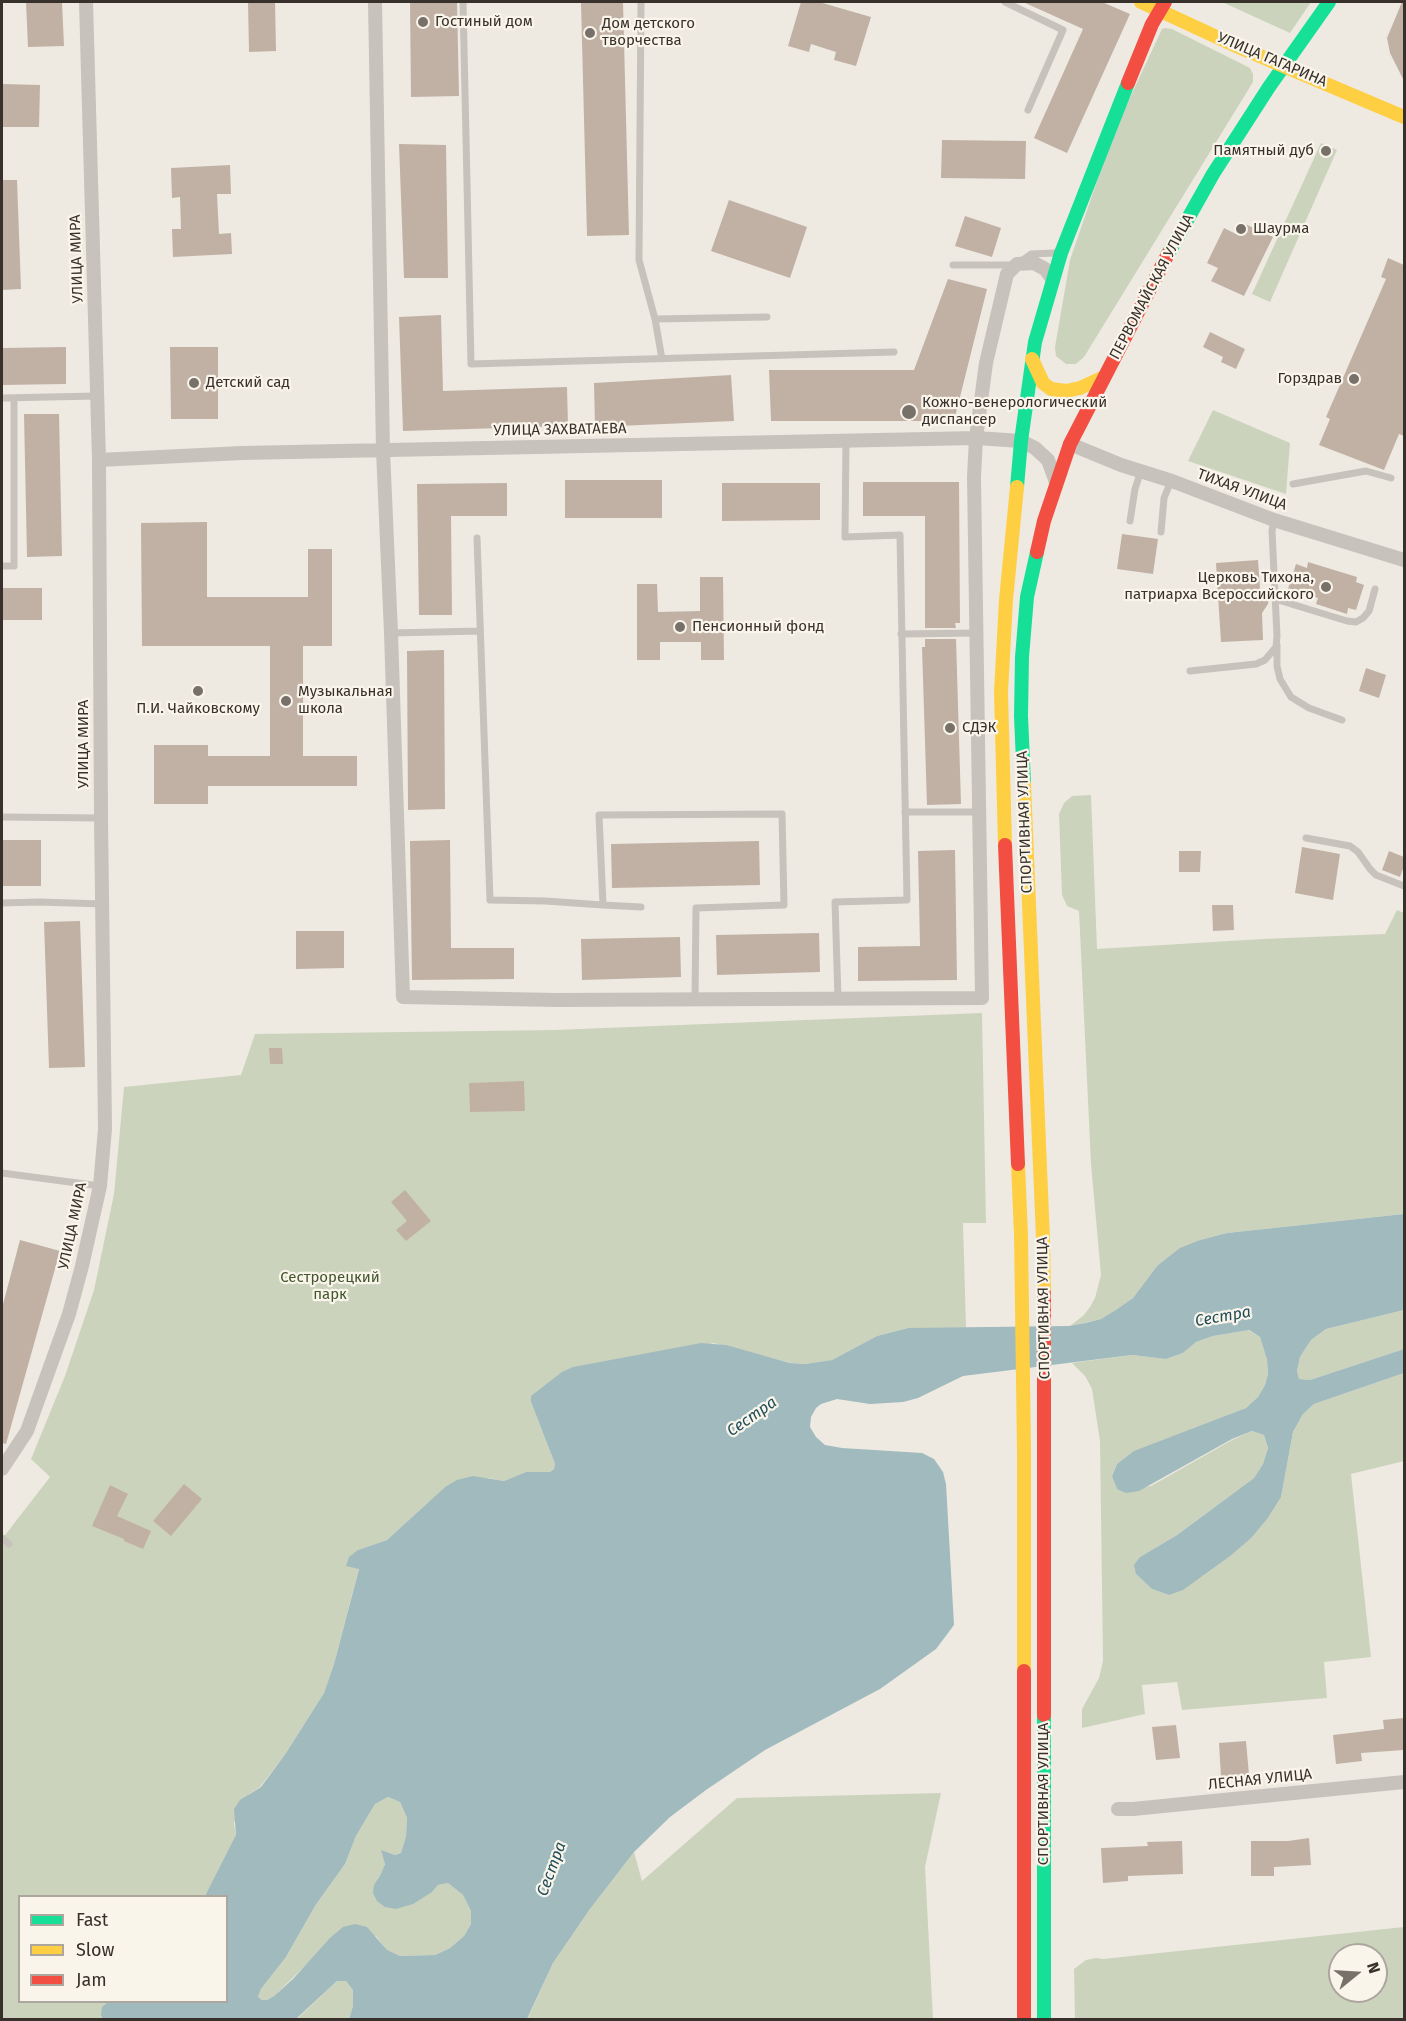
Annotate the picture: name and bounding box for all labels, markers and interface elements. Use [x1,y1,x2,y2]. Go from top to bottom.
place label: Гостиный дом [435,13,533,31]
marker: Гостиный дом [416,15,430,29]
place label: Дом детского творчества [602,15,695,50]
marker: Дом детского творчества [583,26,597,40]
street label: УЛИЦА ГАГАРИНА [1214,29,1330,91]
place label: Памятный дуб [1213,142,1314,160]
marker: Памятный дуб [1319,144,1333,158]
street label: ПЕРВОМАЙСКАЯ УЛИЦА [1106,211,1198,363]
street label: УЛИЦА МИРА [66,214,88,304]
place label: Шаурма [1253,220,1309,238]
marker: Шаурма [1234,222,1248,236]
place label: Горздрав [1277,370,1342,388]
marker: Горздрав [1347,372,1361,386]
place label: Детский сад [206,374,290,392]
marker: Детский сад [187,376,201,390]
place label: Кожно-венерологический диспансер [922,394,1107,429]
marker: Кожно-венерологический диспансер [900,403,918,421]
street label: УЛИЦА ЗАХВАТАЕВА [493,420,627,440]
street label: ТИХАЯ УЛИЦА [1195,465,1289,515]
place label: Церковь Тихона, патриарха Всероссийского [1124,569,1314,604]
marker: Церковь Тихона, патриарха Всероссийского [1319,580,1333,594]
place label: Пенсионный фонд [692,618,824,636]
marker: Пенсионный фонд [673,620,687,634]
place label: Музыкальная школа [298,683,393,718]
marker: П.И. Чайковскому [191,684,205,698]
marker: Музыкальная школа [279,694,293,708]
street label: УЛИЦА МИРА [75,700,93,788]
place label: П.И. Чайковскому [136,700,260,718]
place label: СДЭК [962,719,996,737]
marker: СДЭК [943,721,957,735]
street label: СПОРТИВНАЯ УЛИЦА [1014,750,1036,894]
street label: УЛИЦА МИРА [55,1181,91,1271]
street label: СПОРТИВНАЯ УЛИЦА [1034,1237,1054,1379]
park label: Сестрорецкий парк [280,1269,380,1304]
water label: Сестра [1194,1303,1252,1331]
water label: Сестра [723,1393,781,1441]
street label: СПОРТИВНАЯ УЛИЦА [1035,1723,1053,1865]
street label: ЛЕСНАЯ УЛИЦА [1207,1766,1313,1794]
water label: Сестра [533,1839,571,1899]
legend [18,1895,228,2003]
text: Fast [76,1909,108,1931]
text: Slow [76,1939,114,1961]
north arrow [1328,1943,1388,2003]
text: N [1363,1960,1384,1976]
text: Jam [76,1969,107,1991]

